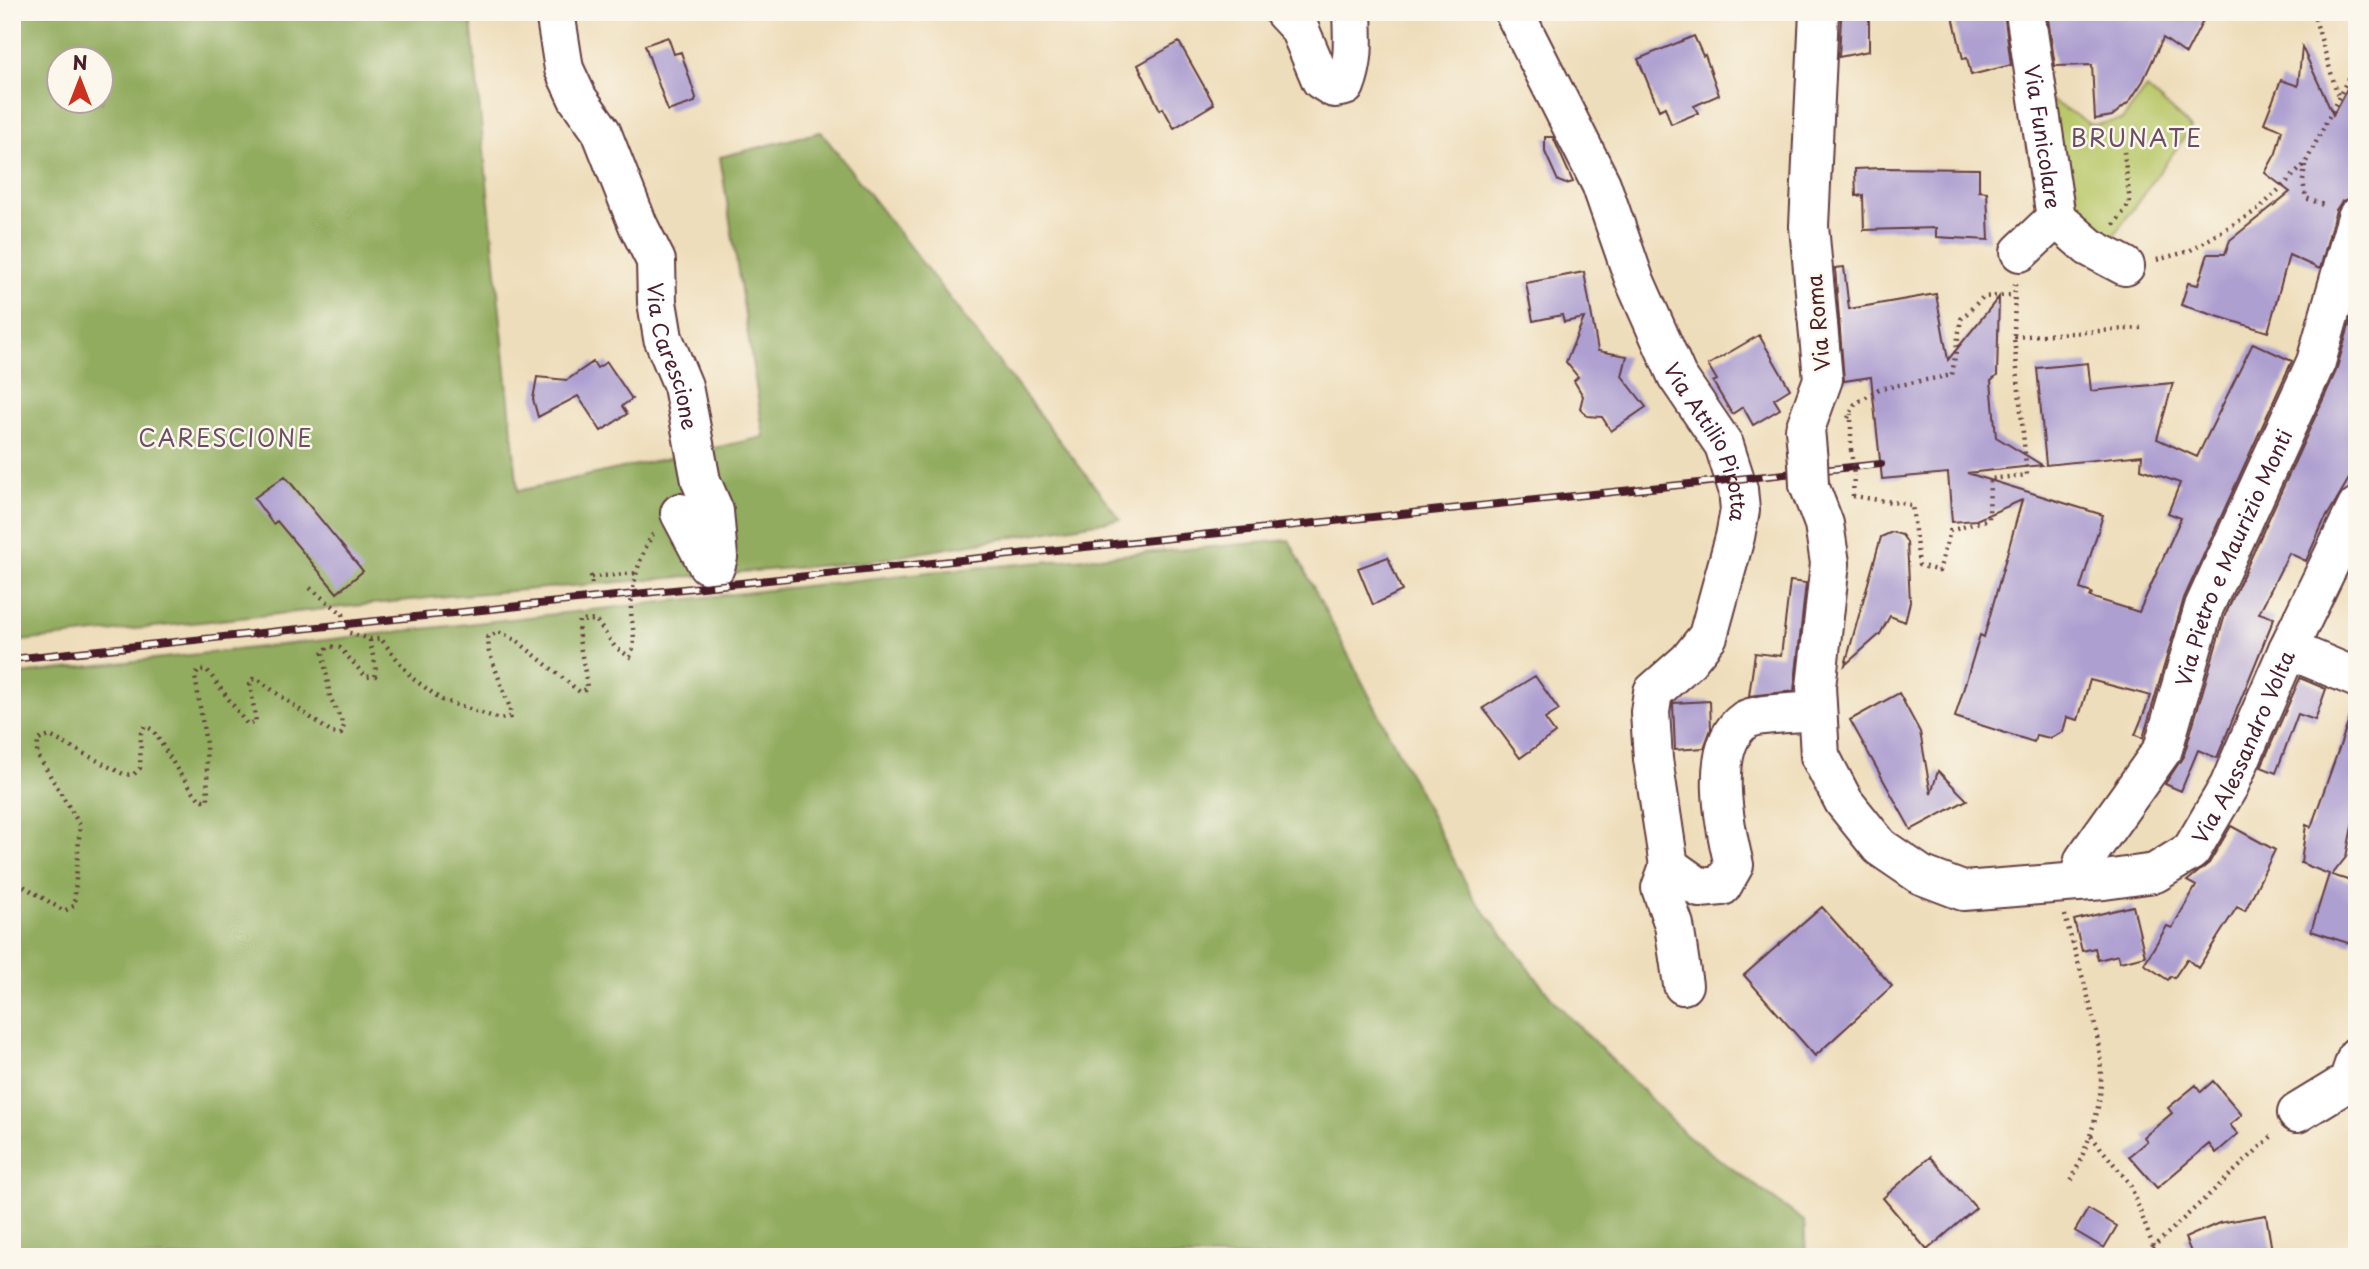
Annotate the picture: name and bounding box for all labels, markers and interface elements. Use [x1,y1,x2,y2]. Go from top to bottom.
north arrow [46,46,116,116]
text: N [72,48,88,76]
street label: Via Funicolare [2017,62,2070,211]
district label: BRUNATE [2071,119,2203,155]
street label: Via Roma [1797,273,1837,373]
street label: Via Carescione [641,282,707,432]
street label: Via Attilio Pirotta [1657,357,1756,526]
district label: CARESCIONE [138,420,314,455]
street label: Via Pietro e Maurizio Monti [2166,423,2299,690]
street label: Via Alessandro Volta [2183,645,2302,849]

